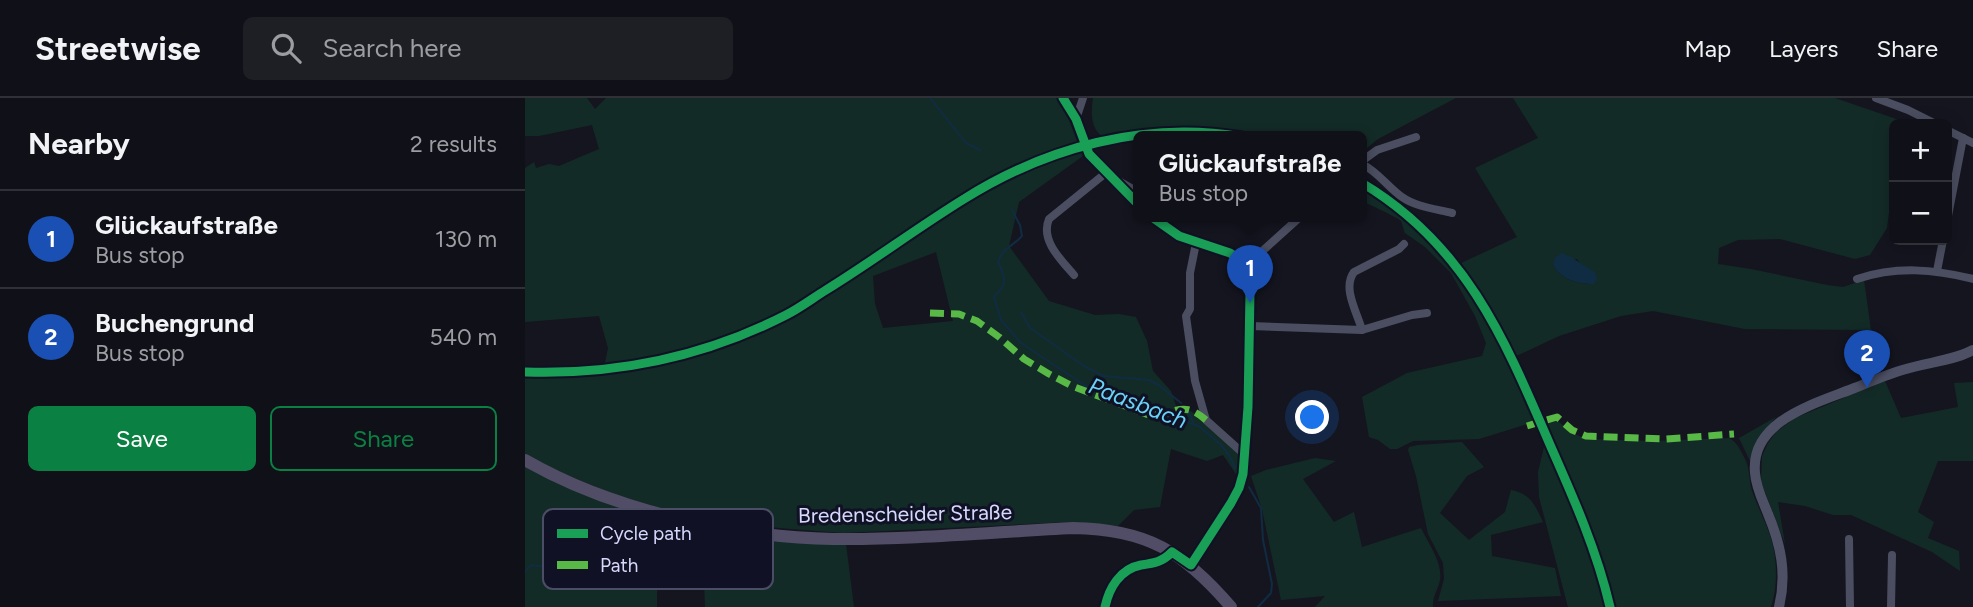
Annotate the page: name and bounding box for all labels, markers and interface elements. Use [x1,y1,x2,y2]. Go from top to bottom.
search box [243,17,733,80]
text: Streetwise [35,29,201,68]
icon: search [267,29,305,67]
text: Search here [323,32,461,64]
text: Map [1684,34,1731,63]
text: Layers [1769,34,1838,63]
text: Share [1876,34,1938,63]
map controls [1889,119,1952,245]
button: + [1889,119,1952,182]
text: Nearby [28,125,130,162]
text: 2 results [410,130,497,158]
popup [1133,131,1367,222]
text: Glückaufstraße [1159,147,1341,179]
text: Bus stop [1159,179,1248,207]
button: − [1889,182,1952,245]
text: Glückaufstraße [95,209,278,241]
text: 1 [46,225,56,253]
text: 130 m [435,225,497,253]
text: Bus stop [95,241,185,269]
pin: 1 [1227,245,1273,303]
text: Buchengrund [95,307,254,339]
text: 2 [44,323,58,351]
text: 540 m [429,323,497,351]
pin: 2 [1844,330,1890,388]
text: Bus stop [95,339,185,367]
water label: Paasbach [1085,371,1191,435]
your location [1295,400,1329,434]
button: Save [28,406,256,471]
button: Share [270,406,497,471]
street label: Bredenscheider Straße [798,499,1012,528]
legend [543,509,773,589]
text: Cycle path [600,522,692,545]
text: Path [600,554,638,577]

